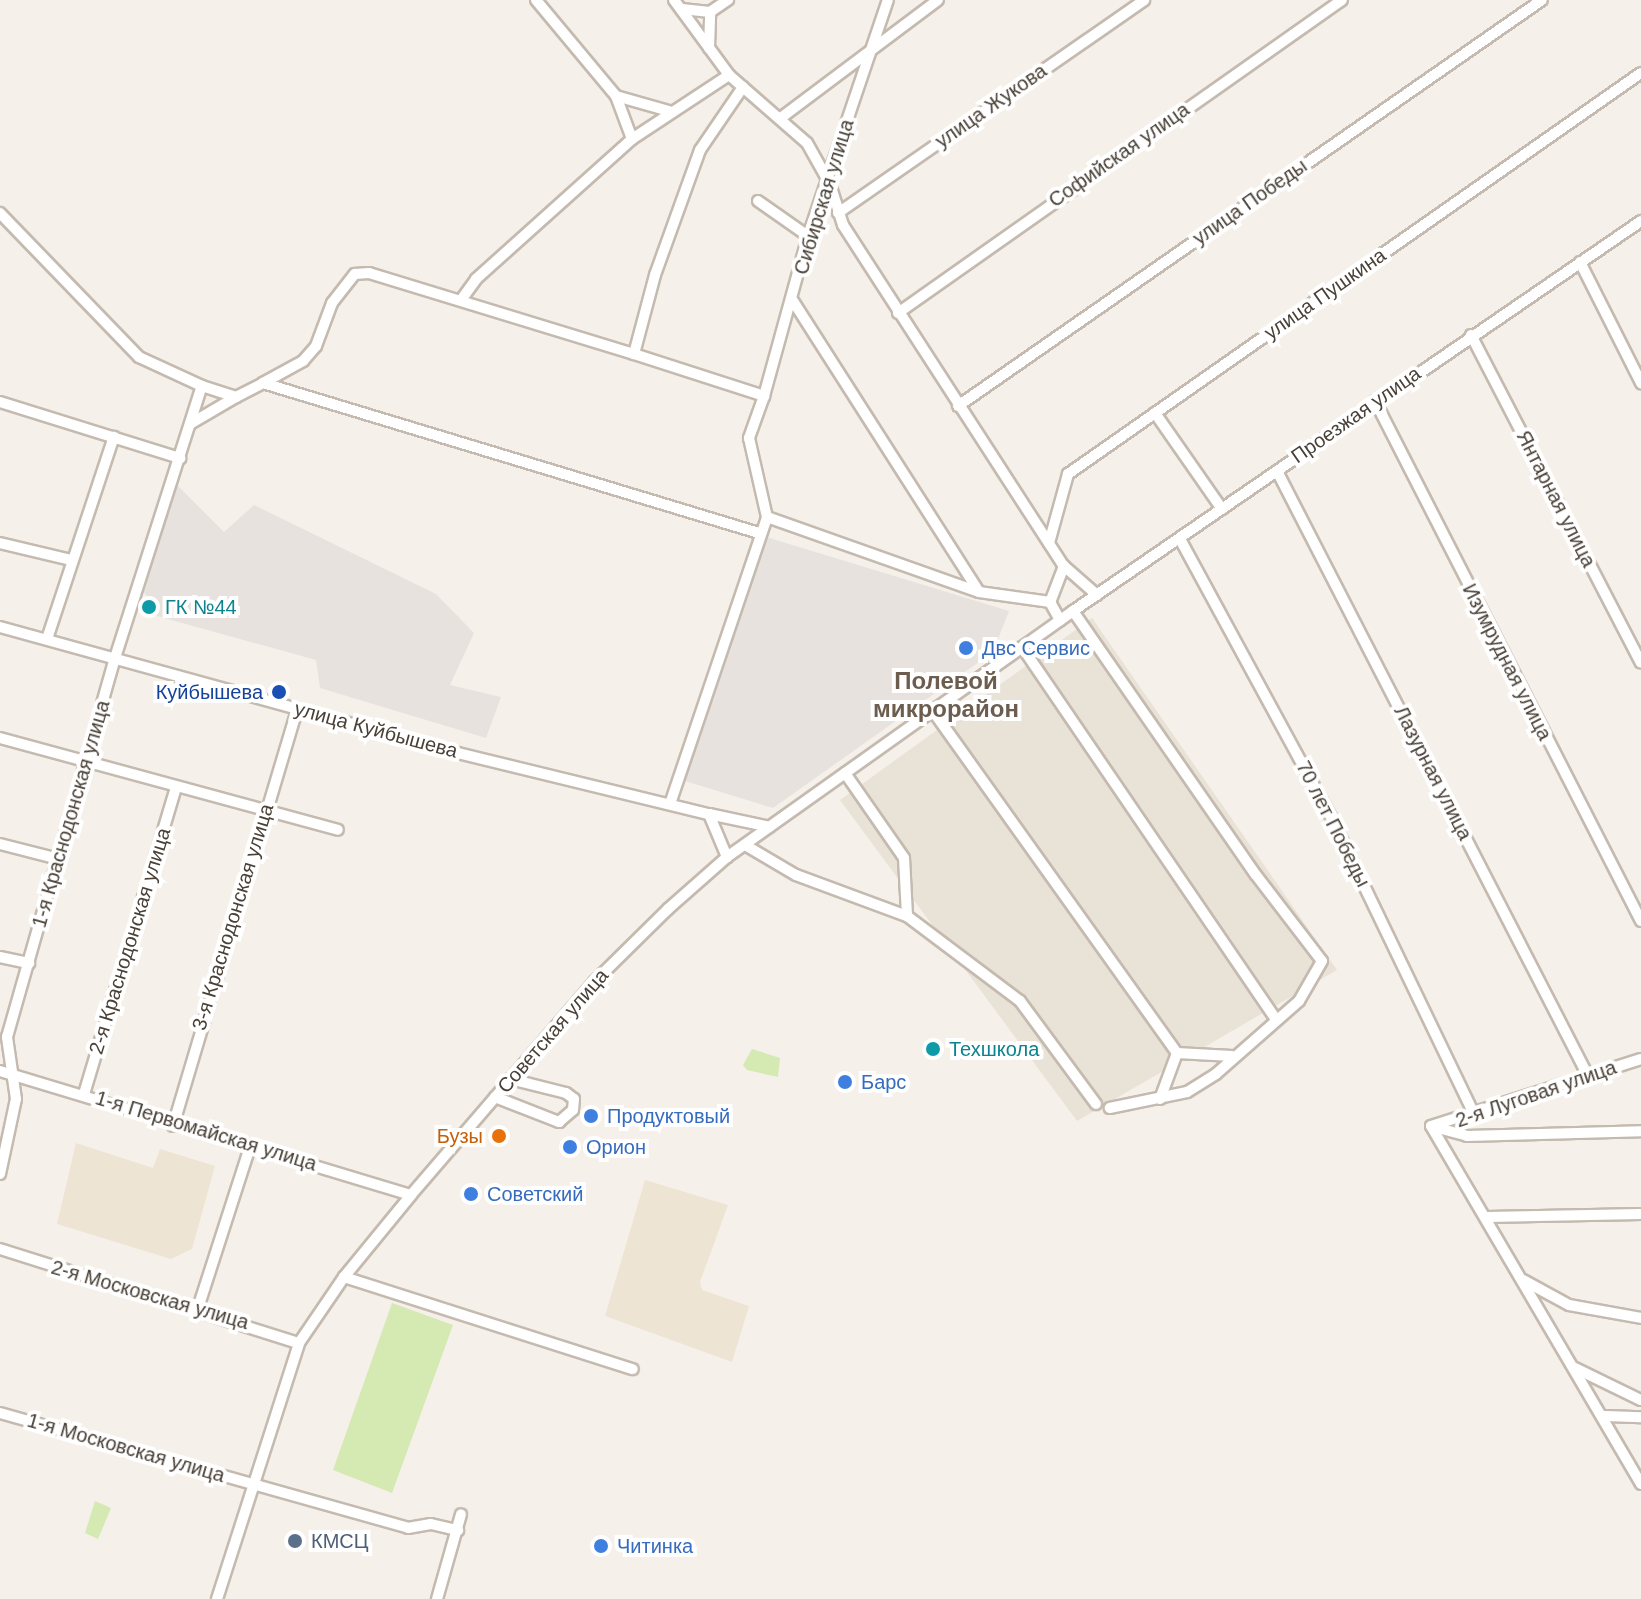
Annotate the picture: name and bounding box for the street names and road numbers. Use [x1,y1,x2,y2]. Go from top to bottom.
street label: улица Жукова [931,59,1051,153]
street label: Софийская улица [1044,98,1194,212]
street label: Сибирская улица [789,116,859,278]
street label: улица Победы [1188,154,1312,250]
street label: улица Пушкина [1260,243,1390,345]
street label: Проезжая улица [1287,361,1425,469]
street label: Янтарная улица [1511,427,1601,571]
street label: Изумрудная улица [1457,580,1557,744]
street label: улица Куйбышева [292,697,460,763]
street label: 1-я Краснодонская улица [27,698,115,930]
street label: Лазурная улица [1389,702,1477,844]
street label: 70 лет Победы [1291,757,1375,891]
street label: 3-я Краснодонская улица [187,801,279,1033]
street label: 2-я Краснодонская улица [84,825,176,1057]
street label: Советская улица [492,964,614,1098]
street label: 2-я Луговая улица [1452,1055,1620,1133]
street label: 1-я Первомайская улица [92,1086,320,1176]
street label: 2-я Московская улица [48,1255,252,1335]
street label: 1-я Московская улица [24,1408,228,1488]

